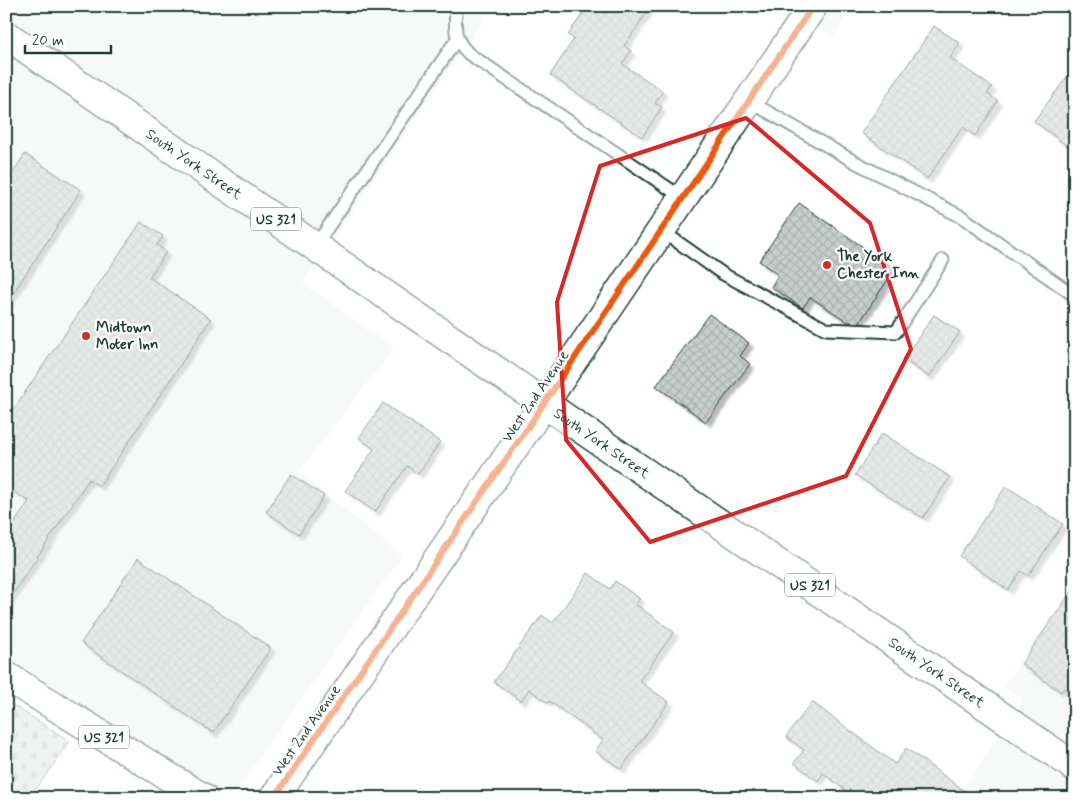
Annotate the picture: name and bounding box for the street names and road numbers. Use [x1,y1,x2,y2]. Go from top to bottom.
street label: South York Street [141,125,246,205]
road number: US 321 [251,208,301,230]
street label: West 2nd Avenue [498,346,574,447]
street label: South York Street [549,404,653,484]
road number: US 321 [785,574,835,596]
street label: South York Street [884,633,988,713]
street label: West 2nd Avenue [268,681,346,780]
road number: US 321 [79,726,129,749]

